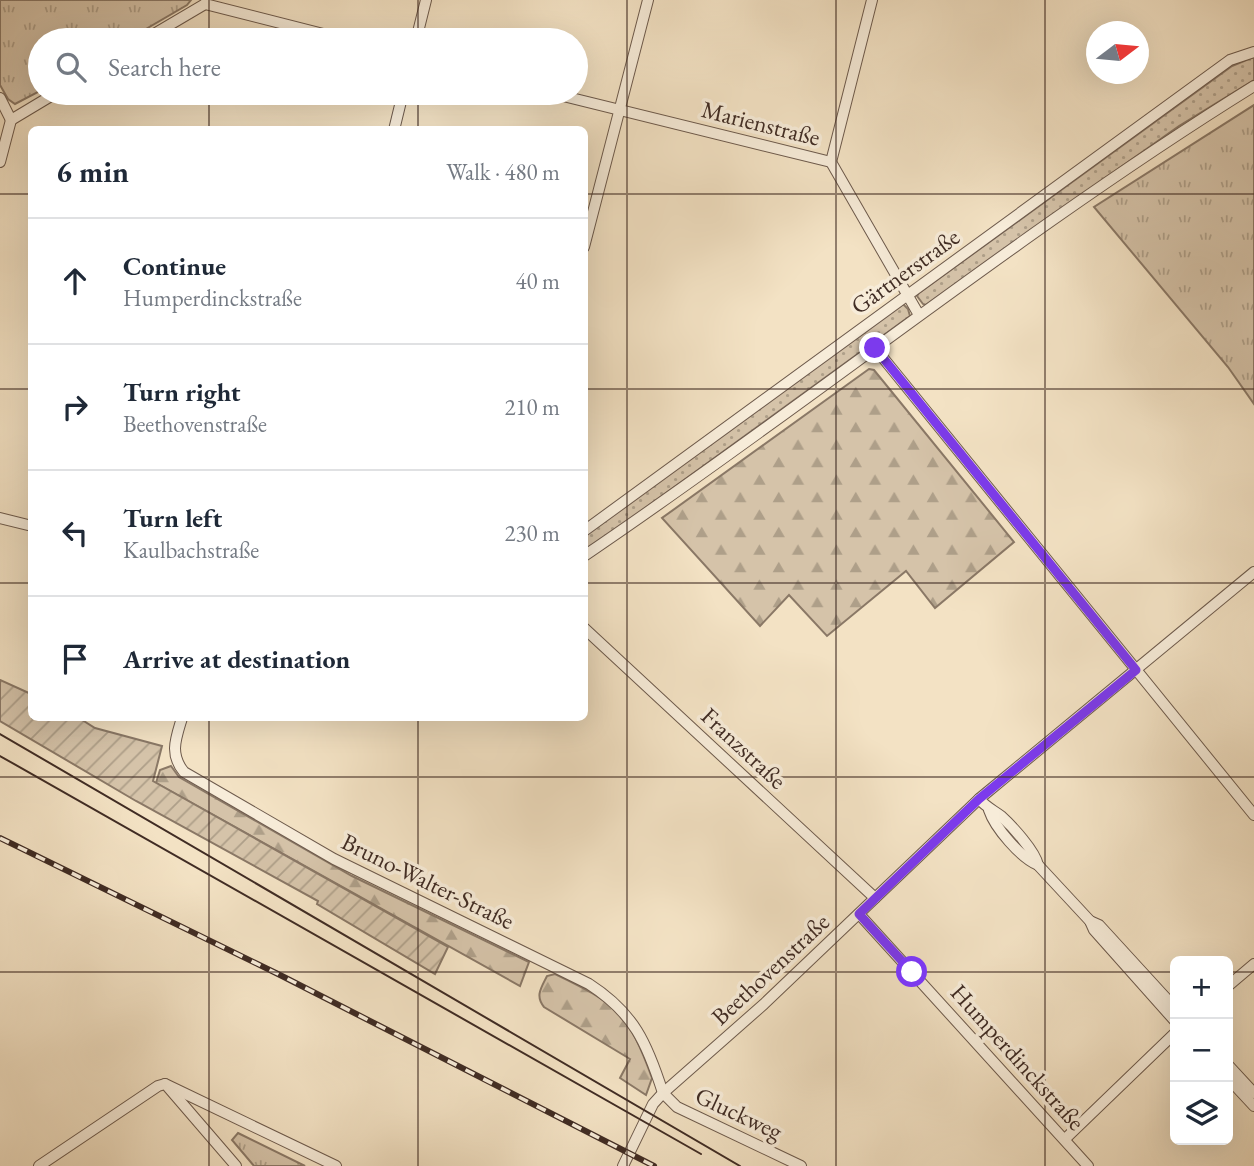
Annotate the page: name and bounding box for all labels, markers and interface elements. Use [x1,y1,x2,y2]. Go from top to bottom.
north arrow [1086,21,1149,84]
search box [28,28,588,105]
icon: search [52,48,90,86]
text: Search here [108,50,221,84]
street label: Marienstraße [699,93,823,153]
text: 6 min [56,152,129,191]
text: Walk · 480 m [446,157,560,187]
street label: Gärtnerstraße [845,221,965,321]
text: Continue [123,249,226,283]
icon: ahead [56,262,94,300]
text: 40 m [515,266,560,296]
text: Humperdinckstraße [123,283,302,313]
route end [859,332,890,363]
text: Turn right [123,375,241,409]
icon: right [56,388,94,426]
text: 210 m [504,392,560,422]
text: Beethovenstraße [123,409,267,439]
text: Turn left [123,501,222,535]
icon: left [56,514,94,552]
text: 230 m [504,518,560,548]
text: Kaulbachstraße [123,535,259,565]
icon: arrive [56,640,94,678]
text: Arrive at destination [123,642,350,676]
street label: Franzstraße [695,701,793,795]
street label: Bruno-Walter-Straße [337,826,519,936]
street label: Beethovenstraße [704,906,836,1032]
route start [896,956,927,987]
map controls [1170,956,1233,1145]
button: + [1170,956,1233,1019]
street label: Humperdinckstraße [944,977,1092,1137]
button: − [1170,1019,1233,1082]
street label: Gluckweg [690,1079,788,1147]
button: layers [1170,1082,1233,1145]

